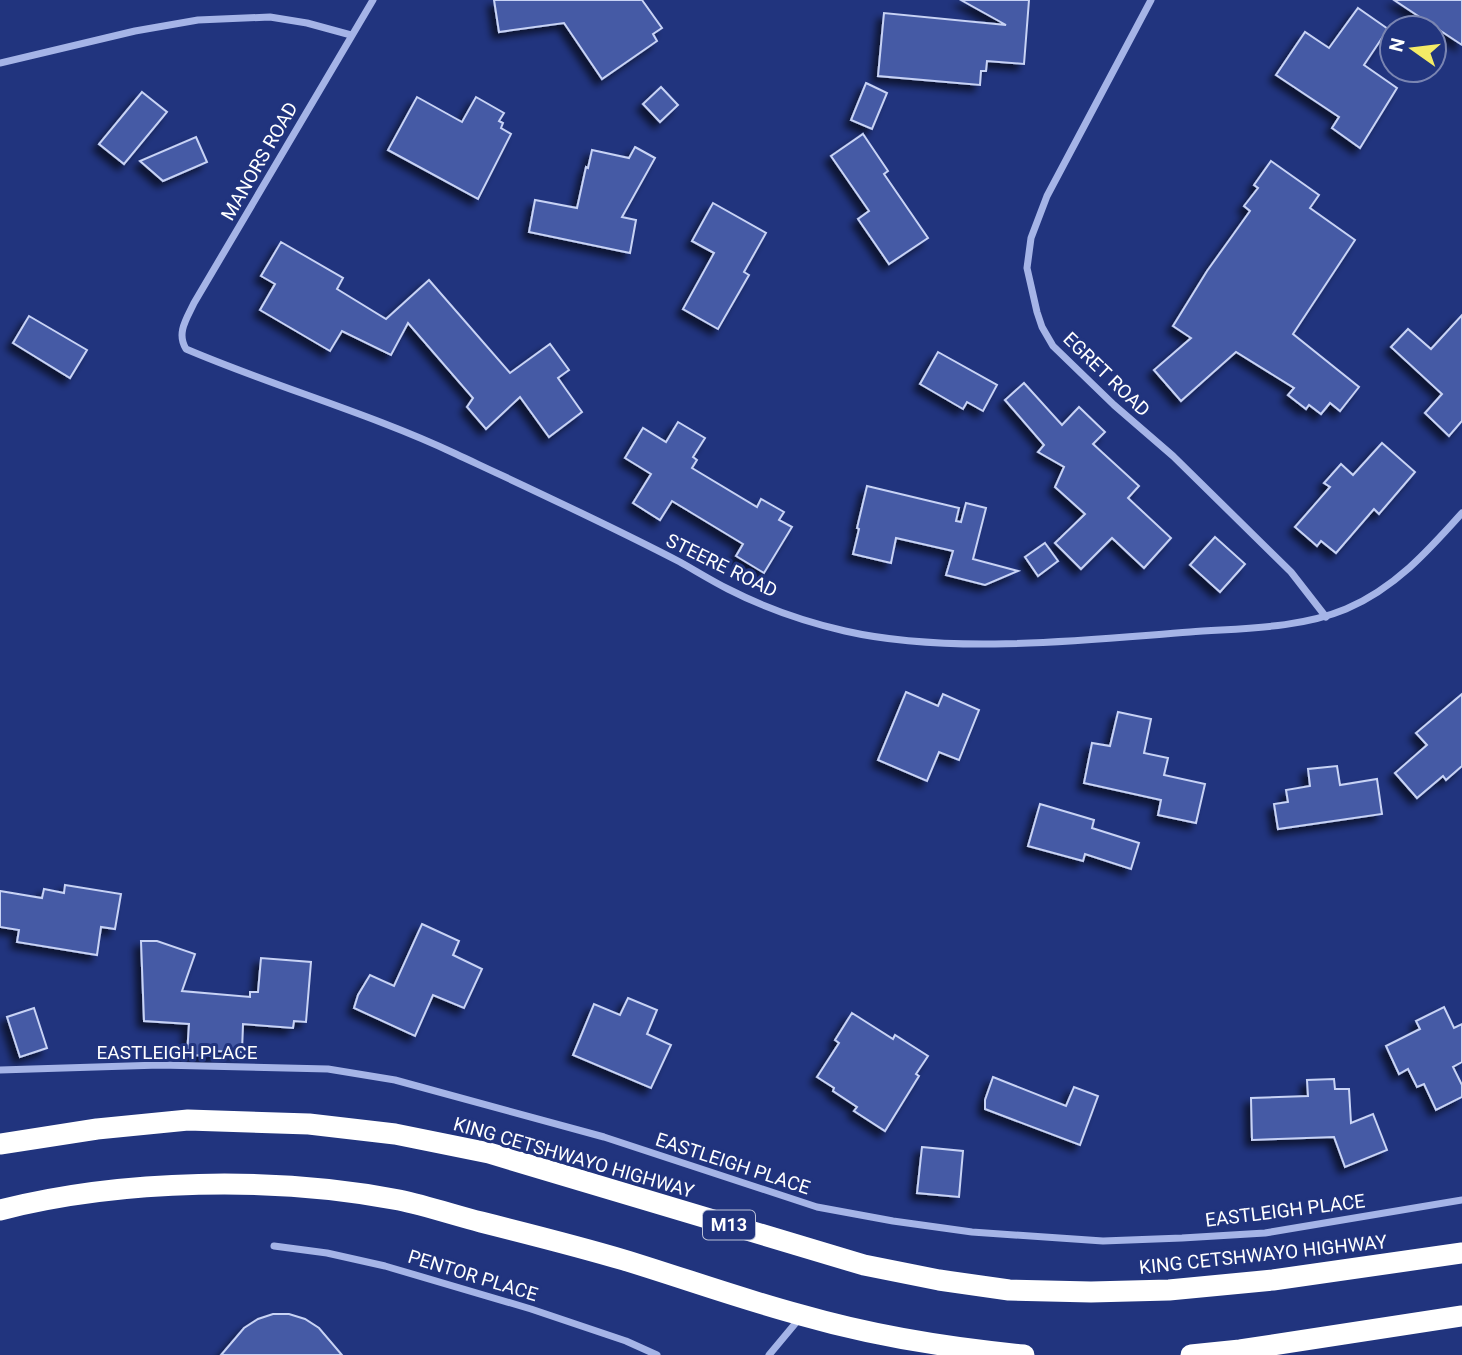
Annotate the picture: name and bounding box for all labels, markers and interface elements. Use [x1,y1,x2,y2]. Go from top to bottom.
north arrow [1378,14,1448,84]
text: N [1384,36,1410,54]
street label: MANORS ROAD [216,98,303,225]
street label: EGRET ROAD [1059,327,1155,421]
street label: STEERE ROAD [662,529,781,602]
street label: EASTLEIGH PLACE [96,1041,258,1064]
street label: KING CETSHWAYO HIGHWAY [451,1112,697,1203]
street label: EASTLEIGH PLACE [653,1128,813,1199]
street label: EASTLEIGH PLACE [1204,1189,1367,1232]
road number: M13 [703,1210,755,1240]
street label: KING CETSHWAYO HIGHWAY [1138,1230,1389,1279]
street label: PENTOR PLACE [405,1245,541,1306]

